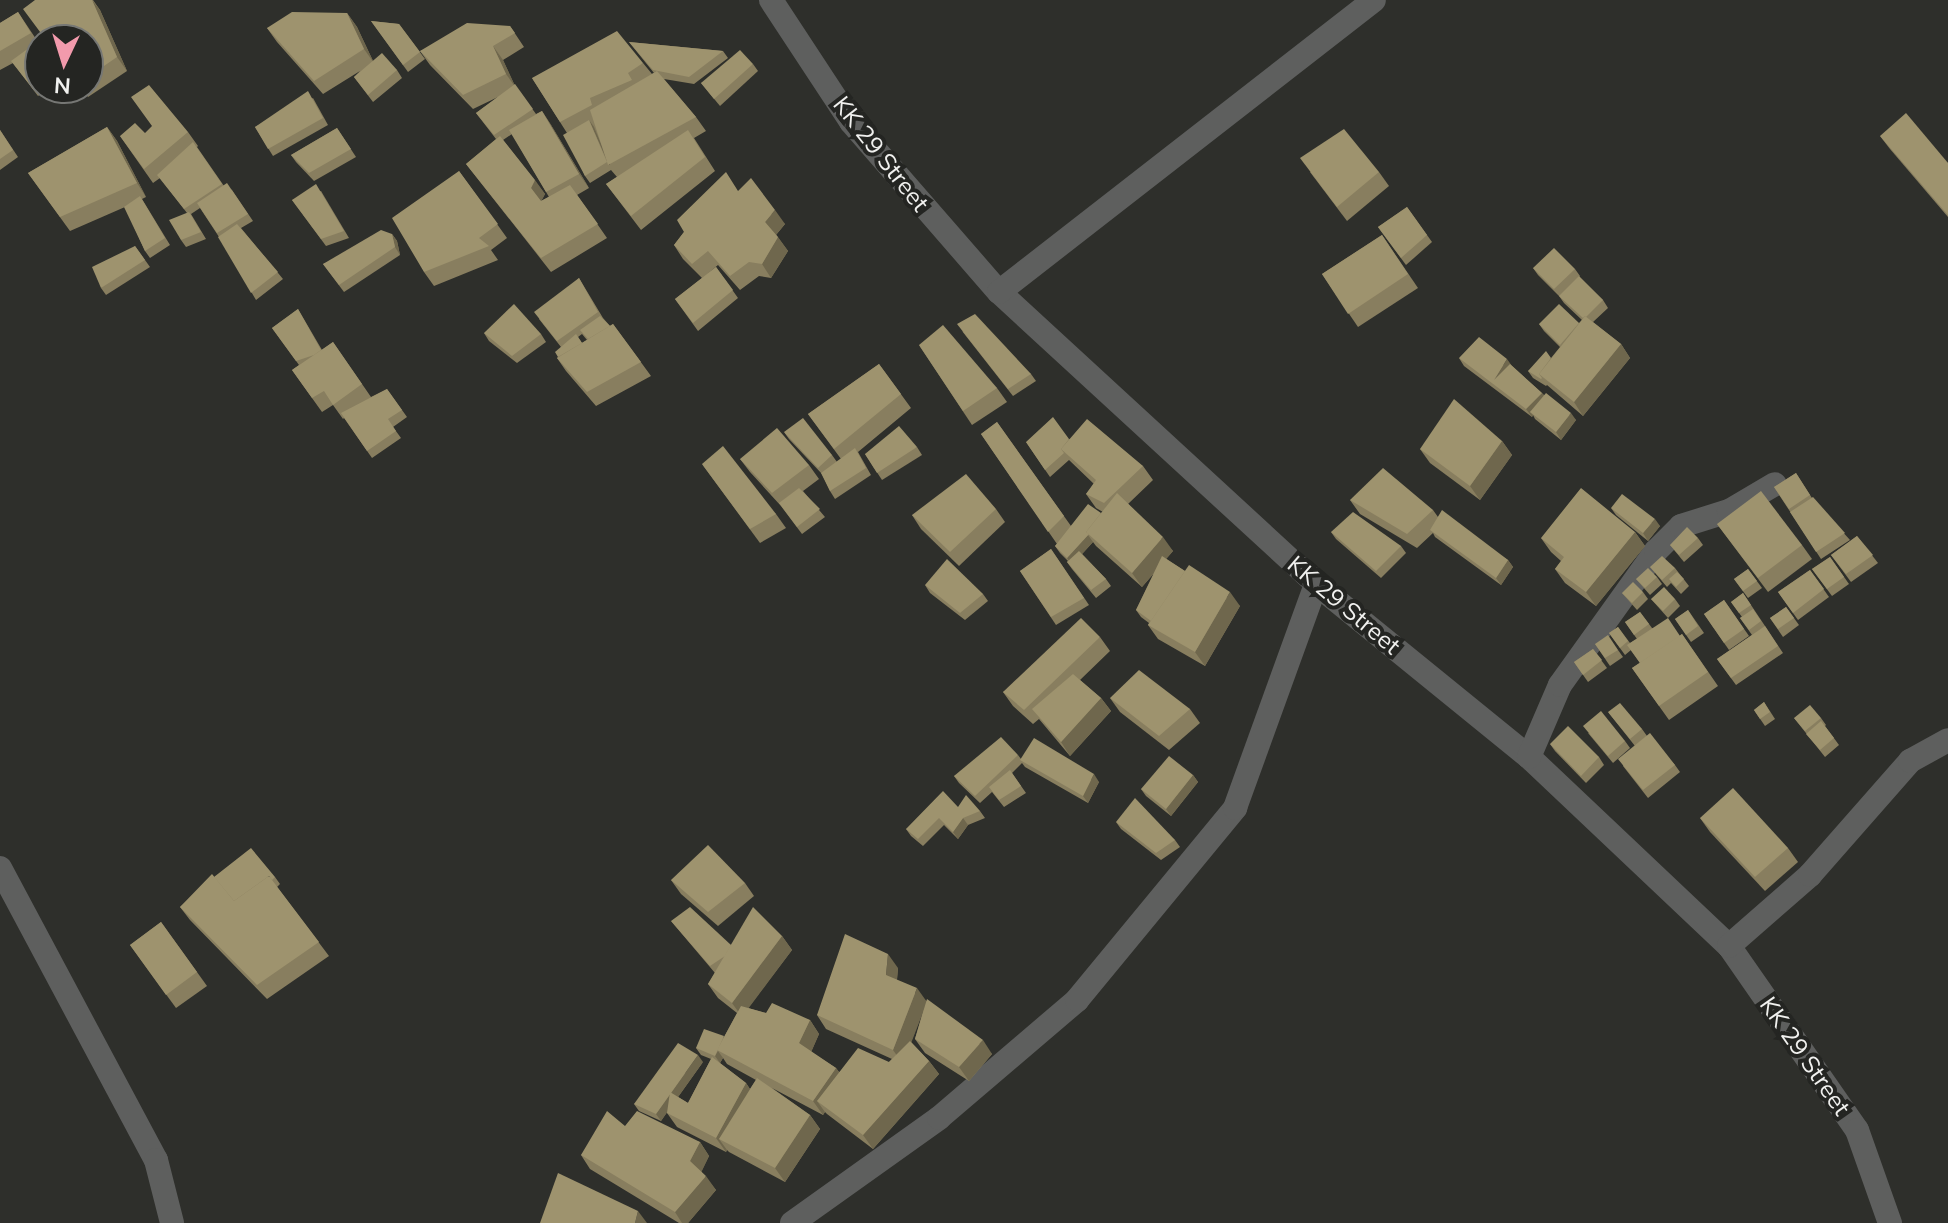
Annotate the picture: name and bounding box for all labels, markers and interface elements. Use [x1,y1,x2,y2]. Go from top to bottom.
north arrow [24,24,104,104]
text: N [53,71,72,100]
street label: KK 29 Street [827,91,935,217]
street label: KK 29 Street [1282,550,1406,660]
street label: KK 29 Street [1754,991,1856,1121]

